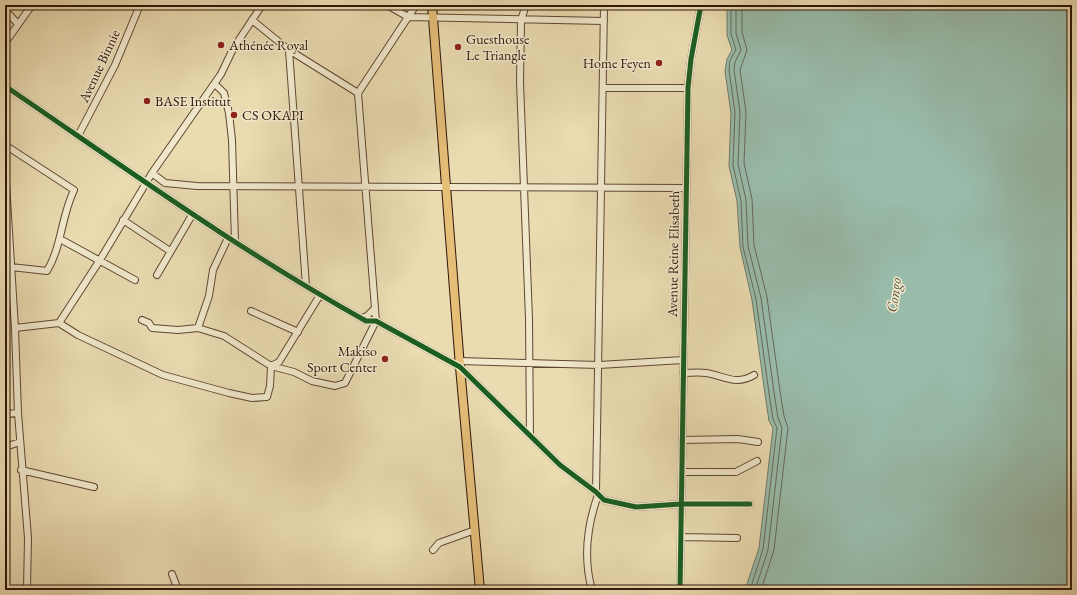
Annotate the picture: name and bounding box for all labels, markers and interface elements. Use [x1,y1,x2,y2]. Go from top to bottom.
street label: Avenue Binnie [74,26,124,106]
place label: Guesthouse Le Triangle [466,30,530,64]
place label: Athénée Royal [228,36,309,54]
marker: Athénée Royal [216,40,226,50]
marker: Guesthouse Le Triangle [453,42,463,52]
place label: Home Feyen [583,54,652,72]
marker: Home Feyen [654,58,664,68]
place label: BASE Institut [155,92,231,110]
marker: BASE Institut [142,96,152,106]
place label: CS OKAPI [242,106,304,124]
marker: CS OKAPI [229,110,239,120]
street label: Avenue Reine Elisabeth [663,191,683,318]
water label: Congo [882,276,905,314]
place label: Makiso Sport Center [307,342,377,376]
marker: Makiso Sport Center [380,354,390,364]

